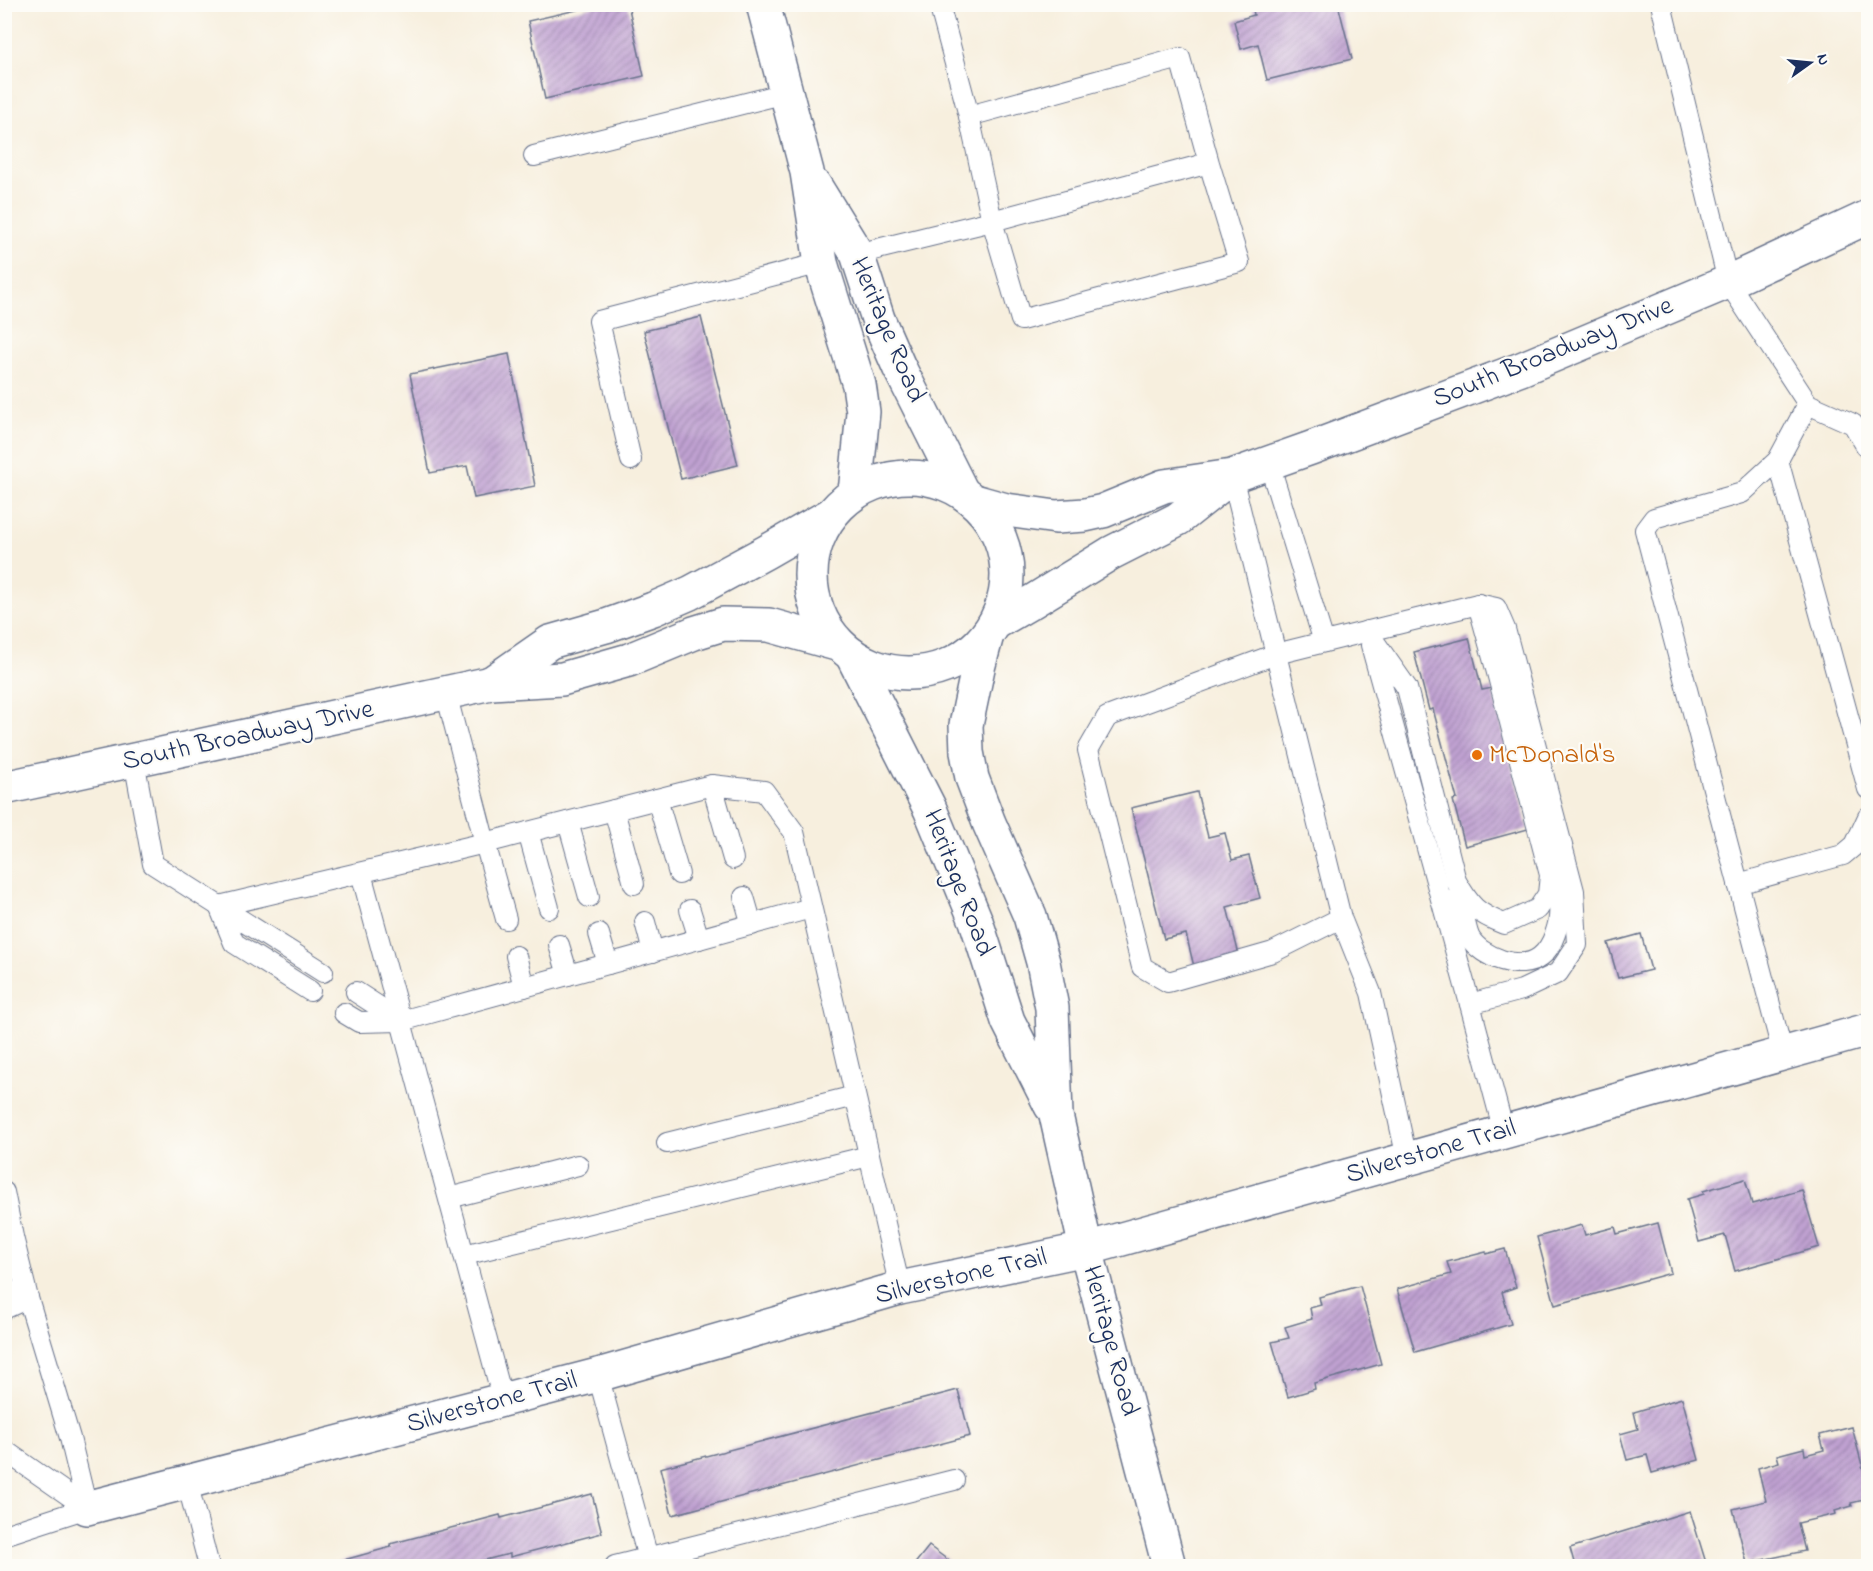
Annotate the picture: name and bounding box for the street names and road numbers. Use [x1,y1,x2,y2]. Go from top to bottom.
street label: Heritage Road [839,251,935,409]
street label: South Broadway Drive [1427,287,1680,419]
street label: South Broadway Drive [119,690,378,782]
street label: Heritage Road [912,804,1004,962]
street label: Silverstone Trail [1341,1109,1521,1195]
street label: Silverstone Trail [871,1238,1051,1316]
street label: Heritage Road [1071,1261,1149,1421]
street label: Silverstone Trail [402,1361,582,1445]

